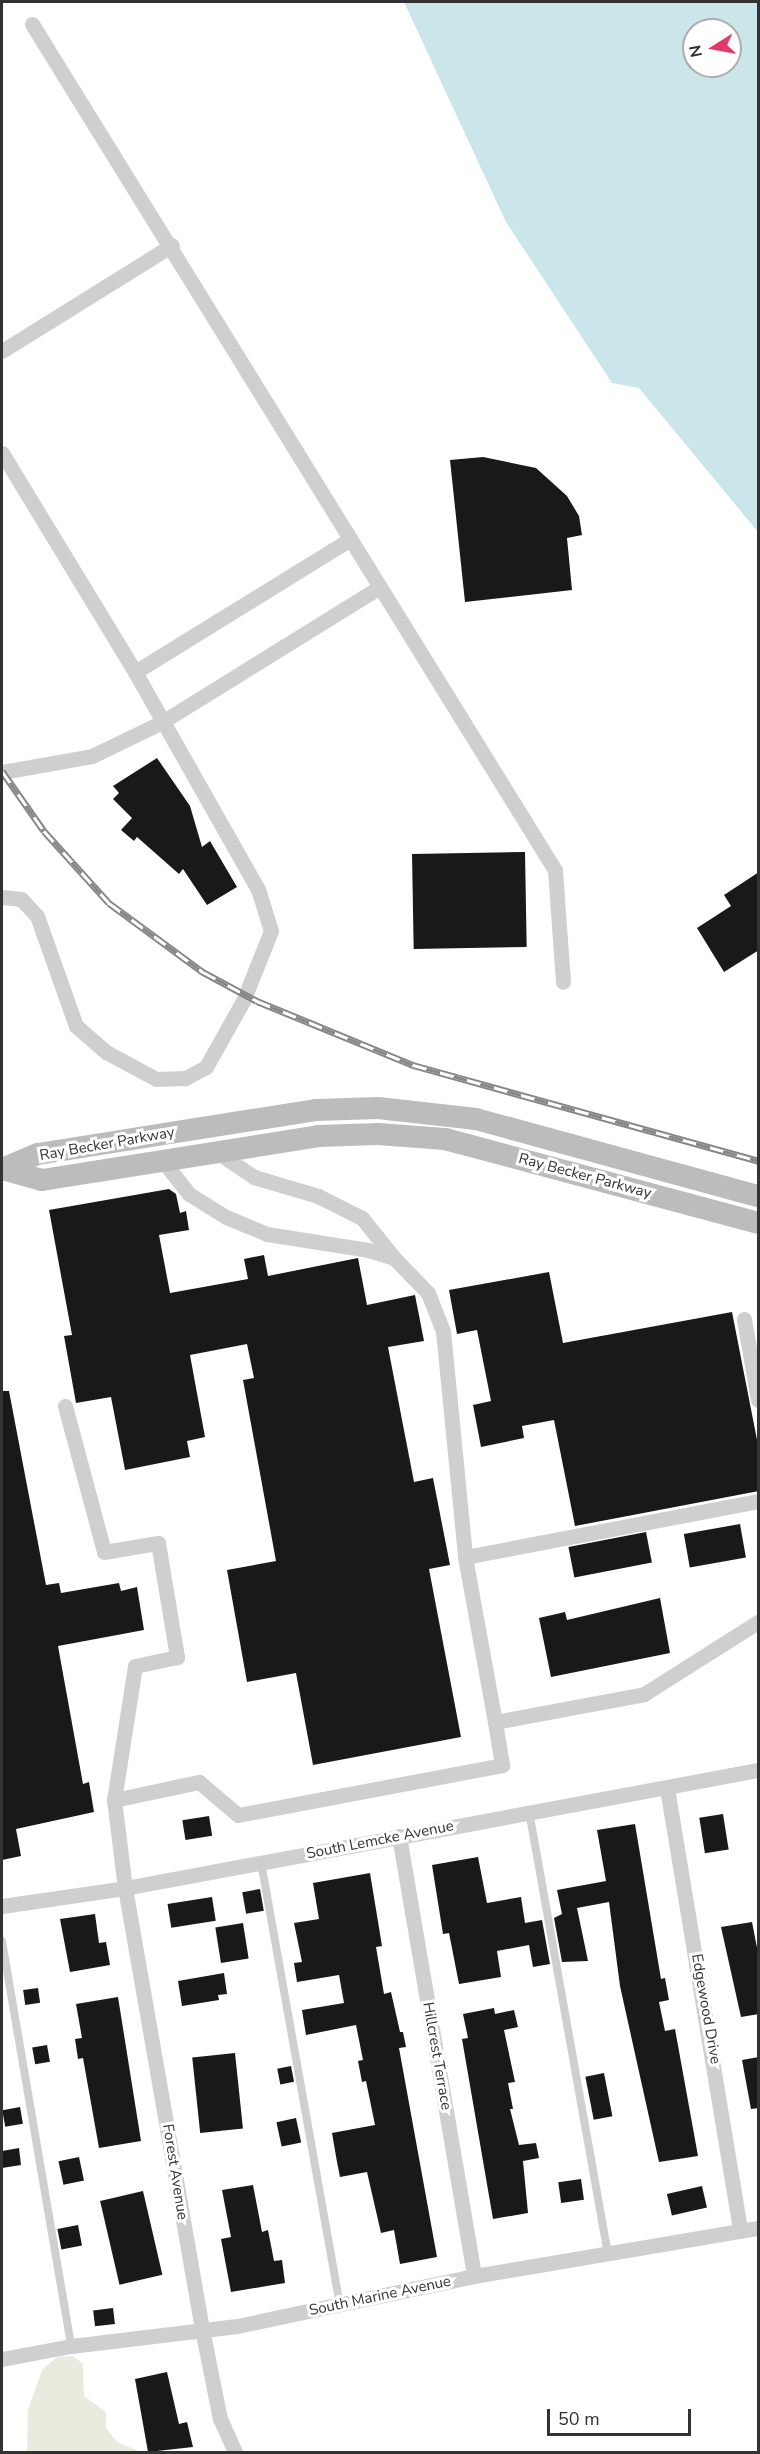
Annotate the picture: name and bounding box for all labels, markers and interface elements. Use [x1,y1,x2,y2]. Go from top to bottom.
north arrow [682,18,742,78]
text: N [684,43,708,59]
street label: Ray Becker Parkway [38,1123,176,1165]
street label: Ray Becker Parkway [517,1150,653,1202]
street label: South Lemcke Avenue [305,1817,455,1863]
street label: Edgewood Drive [687,1953,725,2065]
street label: Hillcrest Terrace [419,2001,455,2111]
street label: Forest Avenue [159,2123,191,2221]
street label: South Marine Avenue [307,2272,453,2320]
scale bar [550,2397,694,2435]
text: 50 m [558,2407,600,2431]

